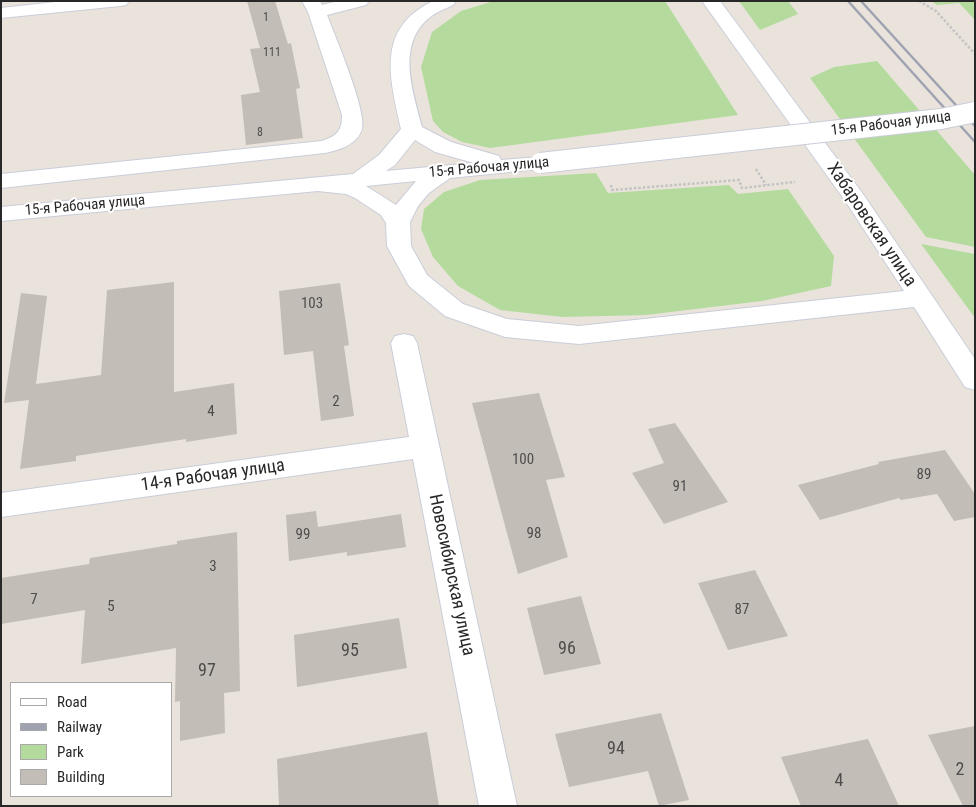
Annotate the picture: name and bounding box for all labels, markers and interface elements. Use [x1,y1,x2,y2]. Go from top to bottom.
house number: 1 [263,11,269,25]
house number: 111 [263,46,281,60]
street label: 15-я Рабочая улица [830,108,952,140]
house number: 8 [257,126,263,140]
street label: 15-я Рабочая улица [428,154,550,182]
street label: Хабаровская улица [822,159,920,291]
street label: 15-я Рабочая улица [24,192,146,220]
house number: 103 [301,295,323,313]
house number: 2 [332,393,340,411]
house number: 4 [207,403,215,421]
house number: 100 [512,451,534,469]
street label: 14-я Рабочая улица [140,455,286,497]
house number: 89 [917,466,931,484]
house number: 91 [673,478,687,496]
street label: Новосибирская улица [423,492,479,658]
house number: 98 [527,525,541,543]
house number: 99 [296,526,310,544]
house number: 3 [209,558,217,576]
house number: 7 [30,591,38,609]
house number: 5 [107,598,115,616]
house number: 87 [735,601,749,619]
house number: 96 [558,638,576,660]
house number: 95 [341,640,359,662]
house number: 97 [198,660,216,682]
legend [10,682,172,797]
text: Road [57,693,87,711]
text: Railway [57,718,102,736]
house number: 94 [607,738,625,760]
text: Park [57,743,84,761]
house number: 2 [956,759,964,781]
text: Building [57,768,105,786]
house number: 4 [835,770,843,792]

